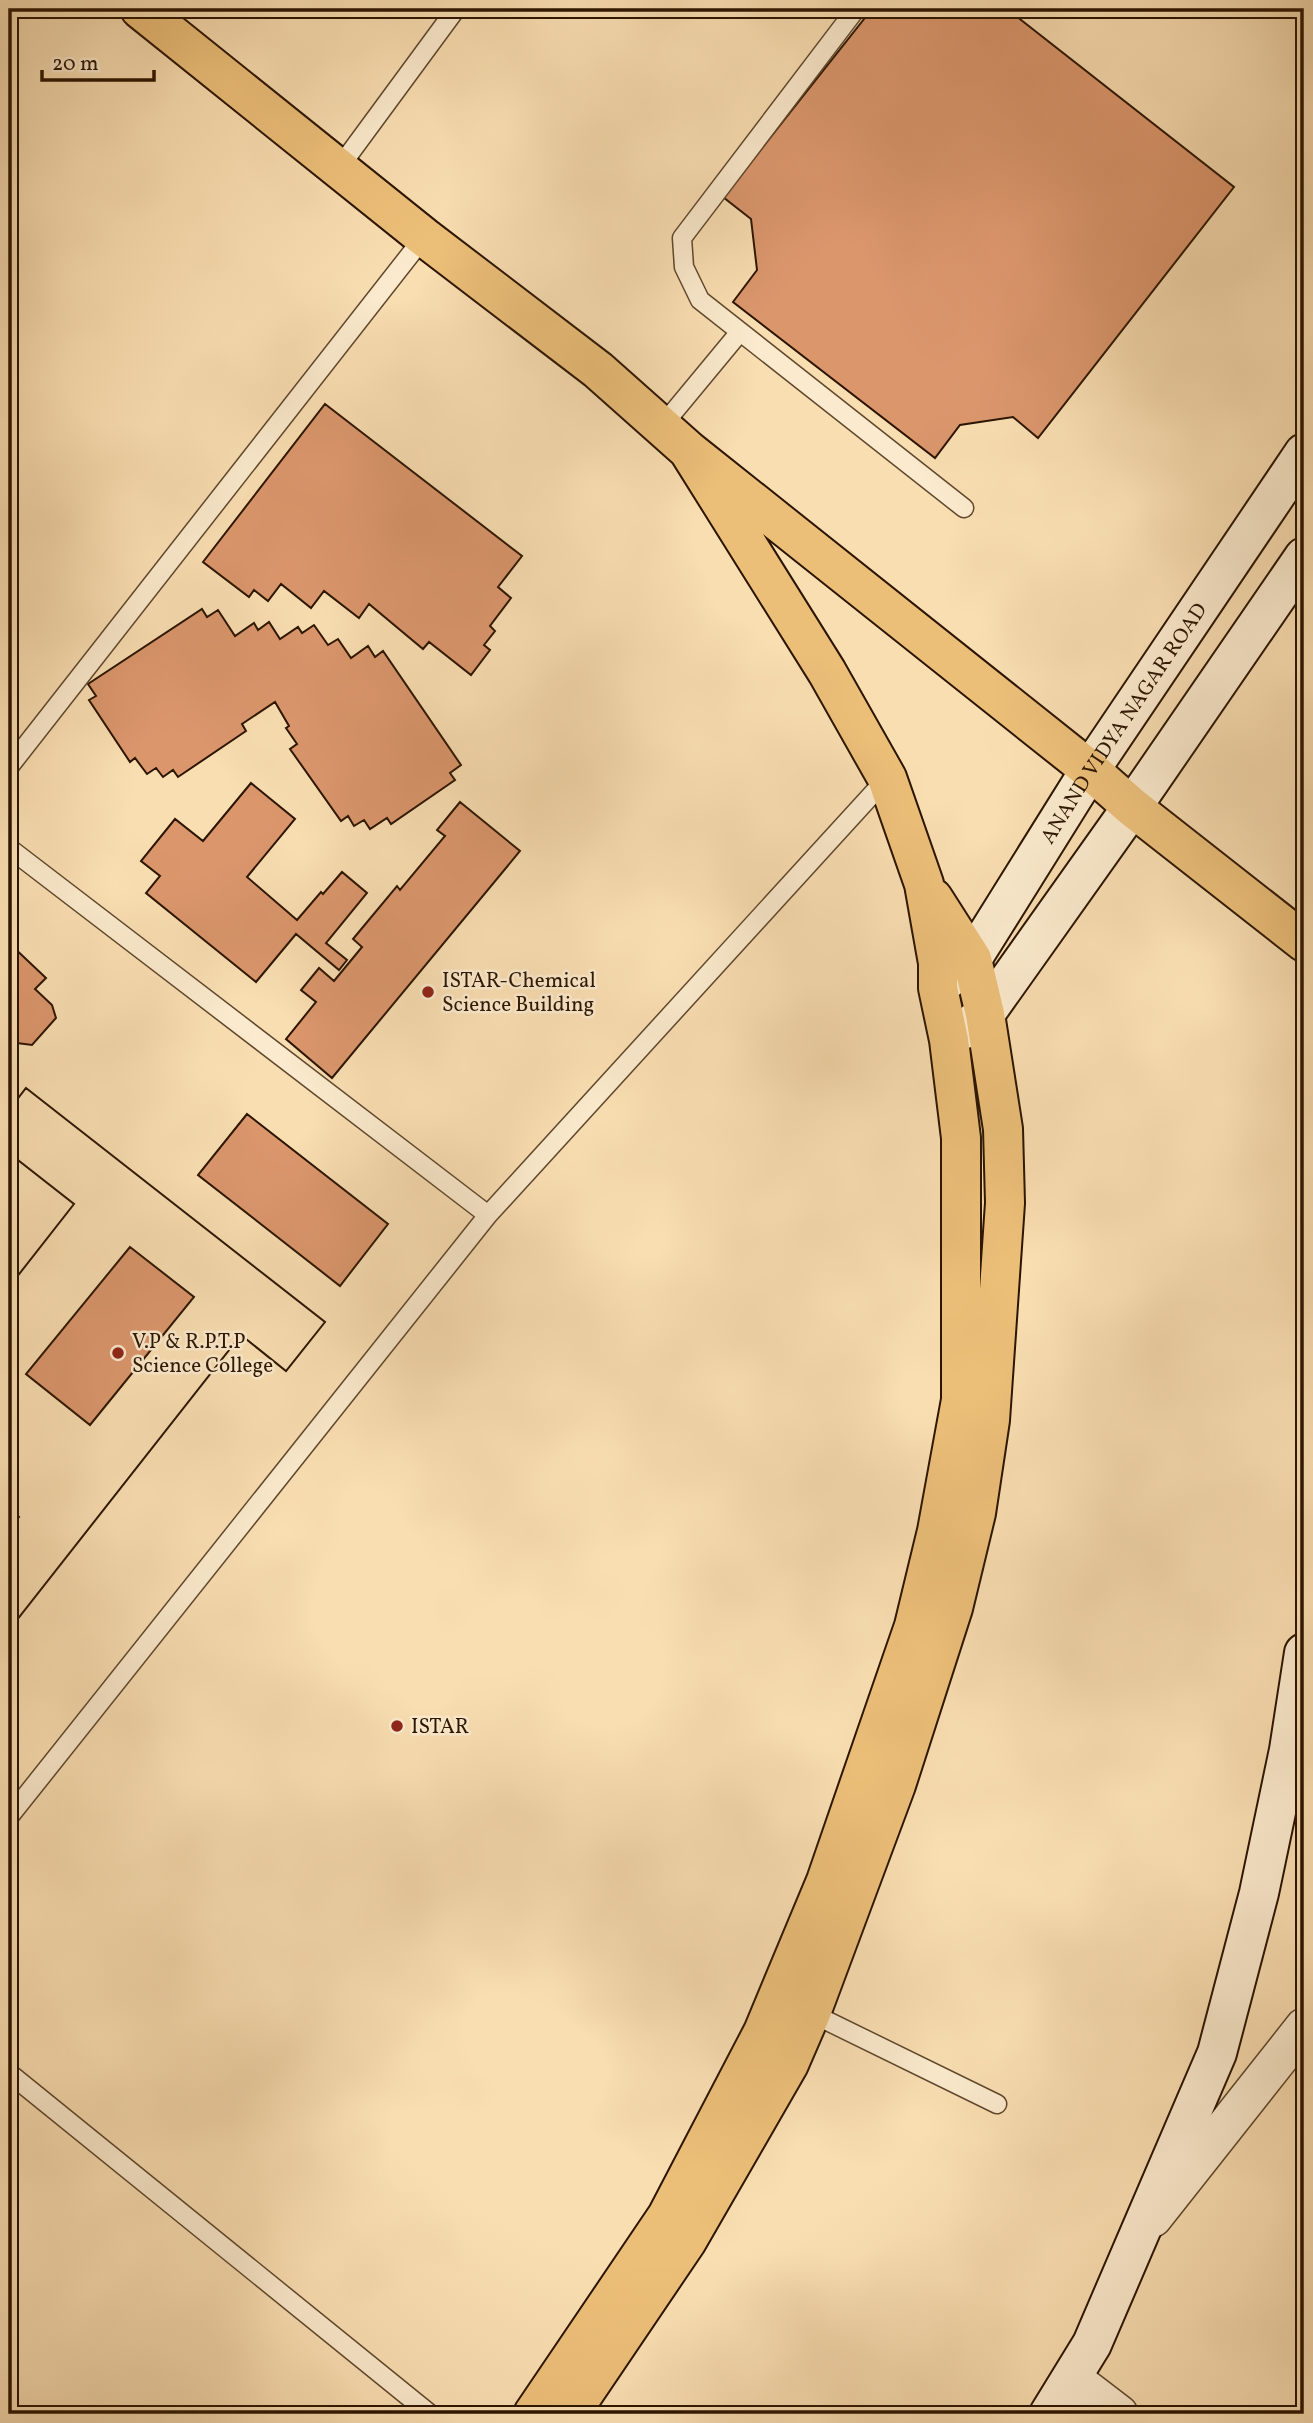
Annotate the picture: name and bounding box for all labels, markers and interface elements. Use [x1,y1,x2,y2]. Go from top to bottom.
scale bar [42,38,154,82]
text: 20 m [52,50,98,79]
street label: ANAND VIDYA NAGAR ROAD [1034,597,1215,850]
place label: ISTAR-Chemical Science Building [442,967,596,1020]
marker: ISTAR-Chemical Science Building [420,984,436,1000]
place label: V.P & R.P.T.P Science College [132,1328,273,1381]
marker: V.P & R.P.T.P Science College [110,1345,126,1361]
place label: ISTAR [411,1713,469,1742]
marker: ISTAR [389,1718,405,1734]

